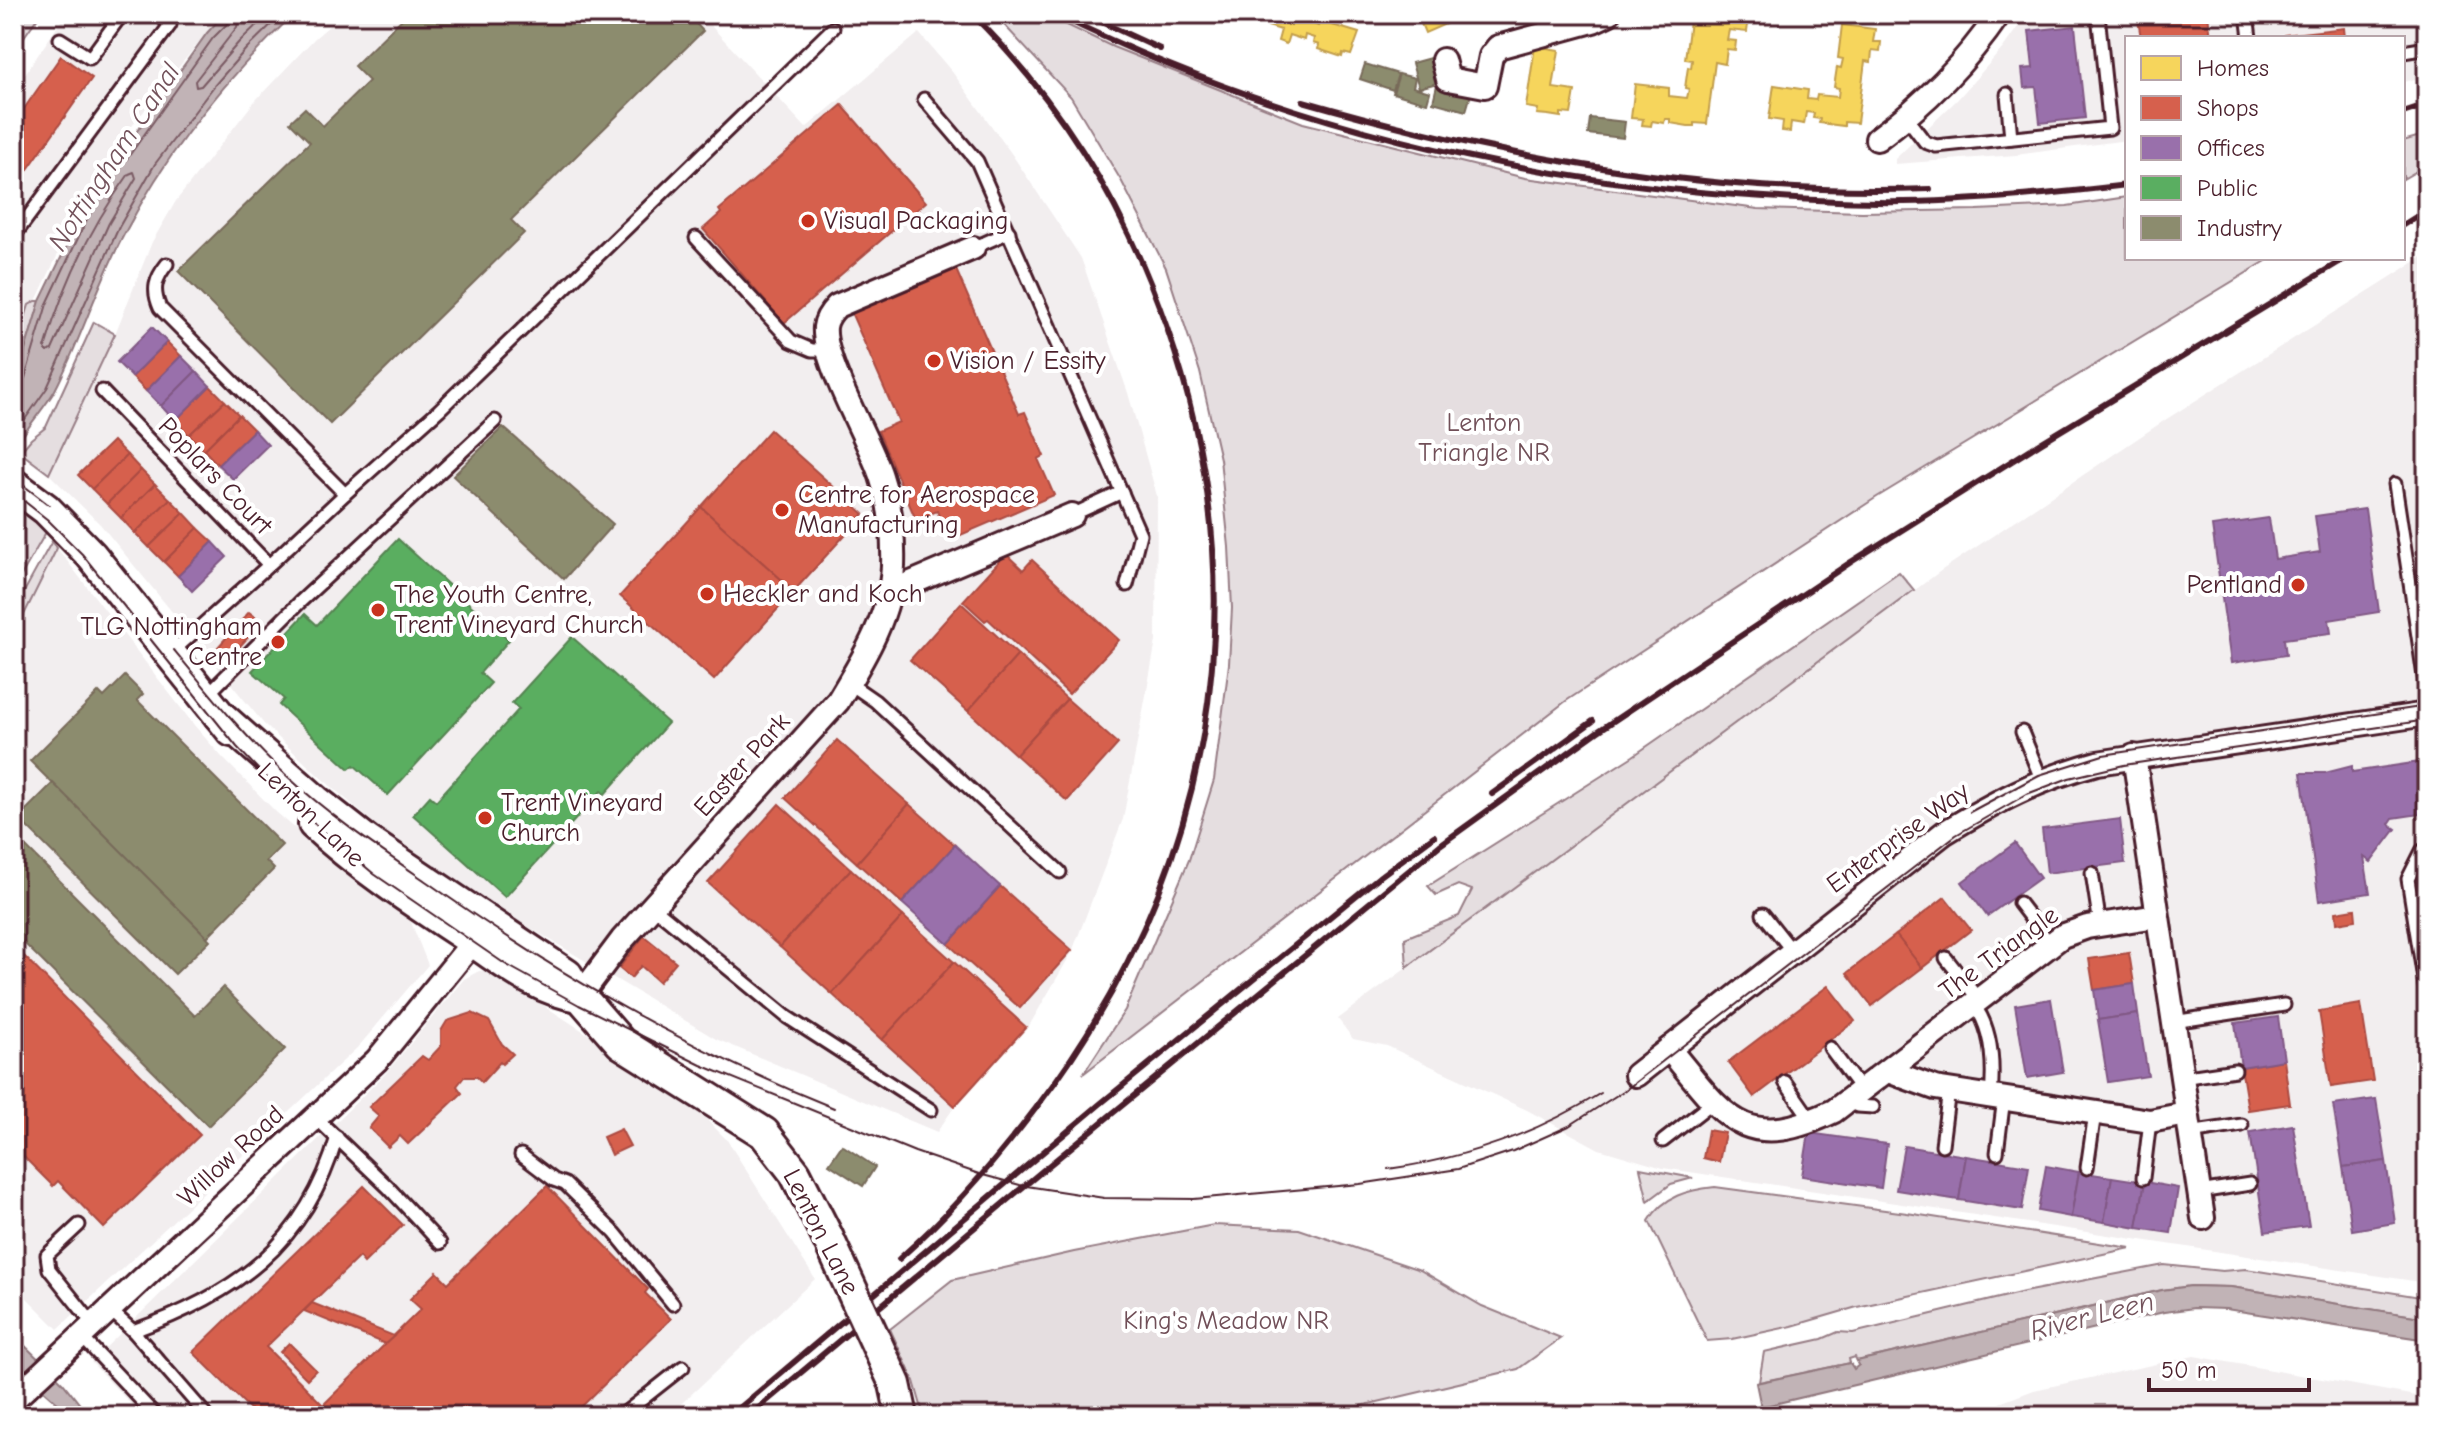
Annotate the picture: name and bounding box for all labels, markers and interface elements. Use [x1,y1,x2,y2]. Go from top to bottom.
legend [2125,36,2405,260]
text: Homes [2197,54,2269,82]
water label: Nottingham Canal [41,57,187,257]
text: Shops [2197,94,2258,122]
text: Offices [2197,134,2265,162]
text: Public [2197,174,2258,202]
place label: Visual Packaging [824,206,1008,236]
marker: Visual Packaging [799,212,817,230]
text: Industry [2197,214,2282,242]
place label: Vision / Essity [950,346,1106,376]
marker: Vision / Essity [925,352,943,370]
park label: Lenton Triangle NR [1418,408,1550,468]
street label: Poplars Court [152,411,279,542]
place label: Centre for Aerospace Manufacturing [798,480,1035,540]
marker: Centre for Aerospace Manufacturing [773,501,791,519]
place label: Pentland [2186,570,2282,600]
marker: Pentland [2289,576,2307,594]
place label: Heckler and Koch [723,579,923,609]
place label: The Youth Centre, Trent Vineyard Church [394,580,644,640]
marker: Heckler and Koch [698,585,716,603]
marker: The Youth Centre, Trent Vineyard Church [369,601,387,619]
place label: TLG Nottingham Centre [81,612,262,672]
marker: TLG Nottingham Centre [269,633,287,651]
street label: Easter Park [688,707,796,823]
street label: Lenton Lane [251,757,371,873]
street label: Enterprise Way [1821,776,1975,900]
place label: Trent Vineyard Church [501,788,663,848]
marker: Trent Vineyard Church [476,809,494,827]
street label: The Triangle [1934,900,2064,1006]
street label: Willow Road [172,1099,290,1213]
street label: Lenton Lane [777,1164,865,1300]
water label: River Leen [2027,1285,2157,1347]
park label: King's Meadow NR [1123,1306,1329,1336]
scale bar [2149,1342,2309,1392]
text: 50 m [2161,1356,2217,1384]

